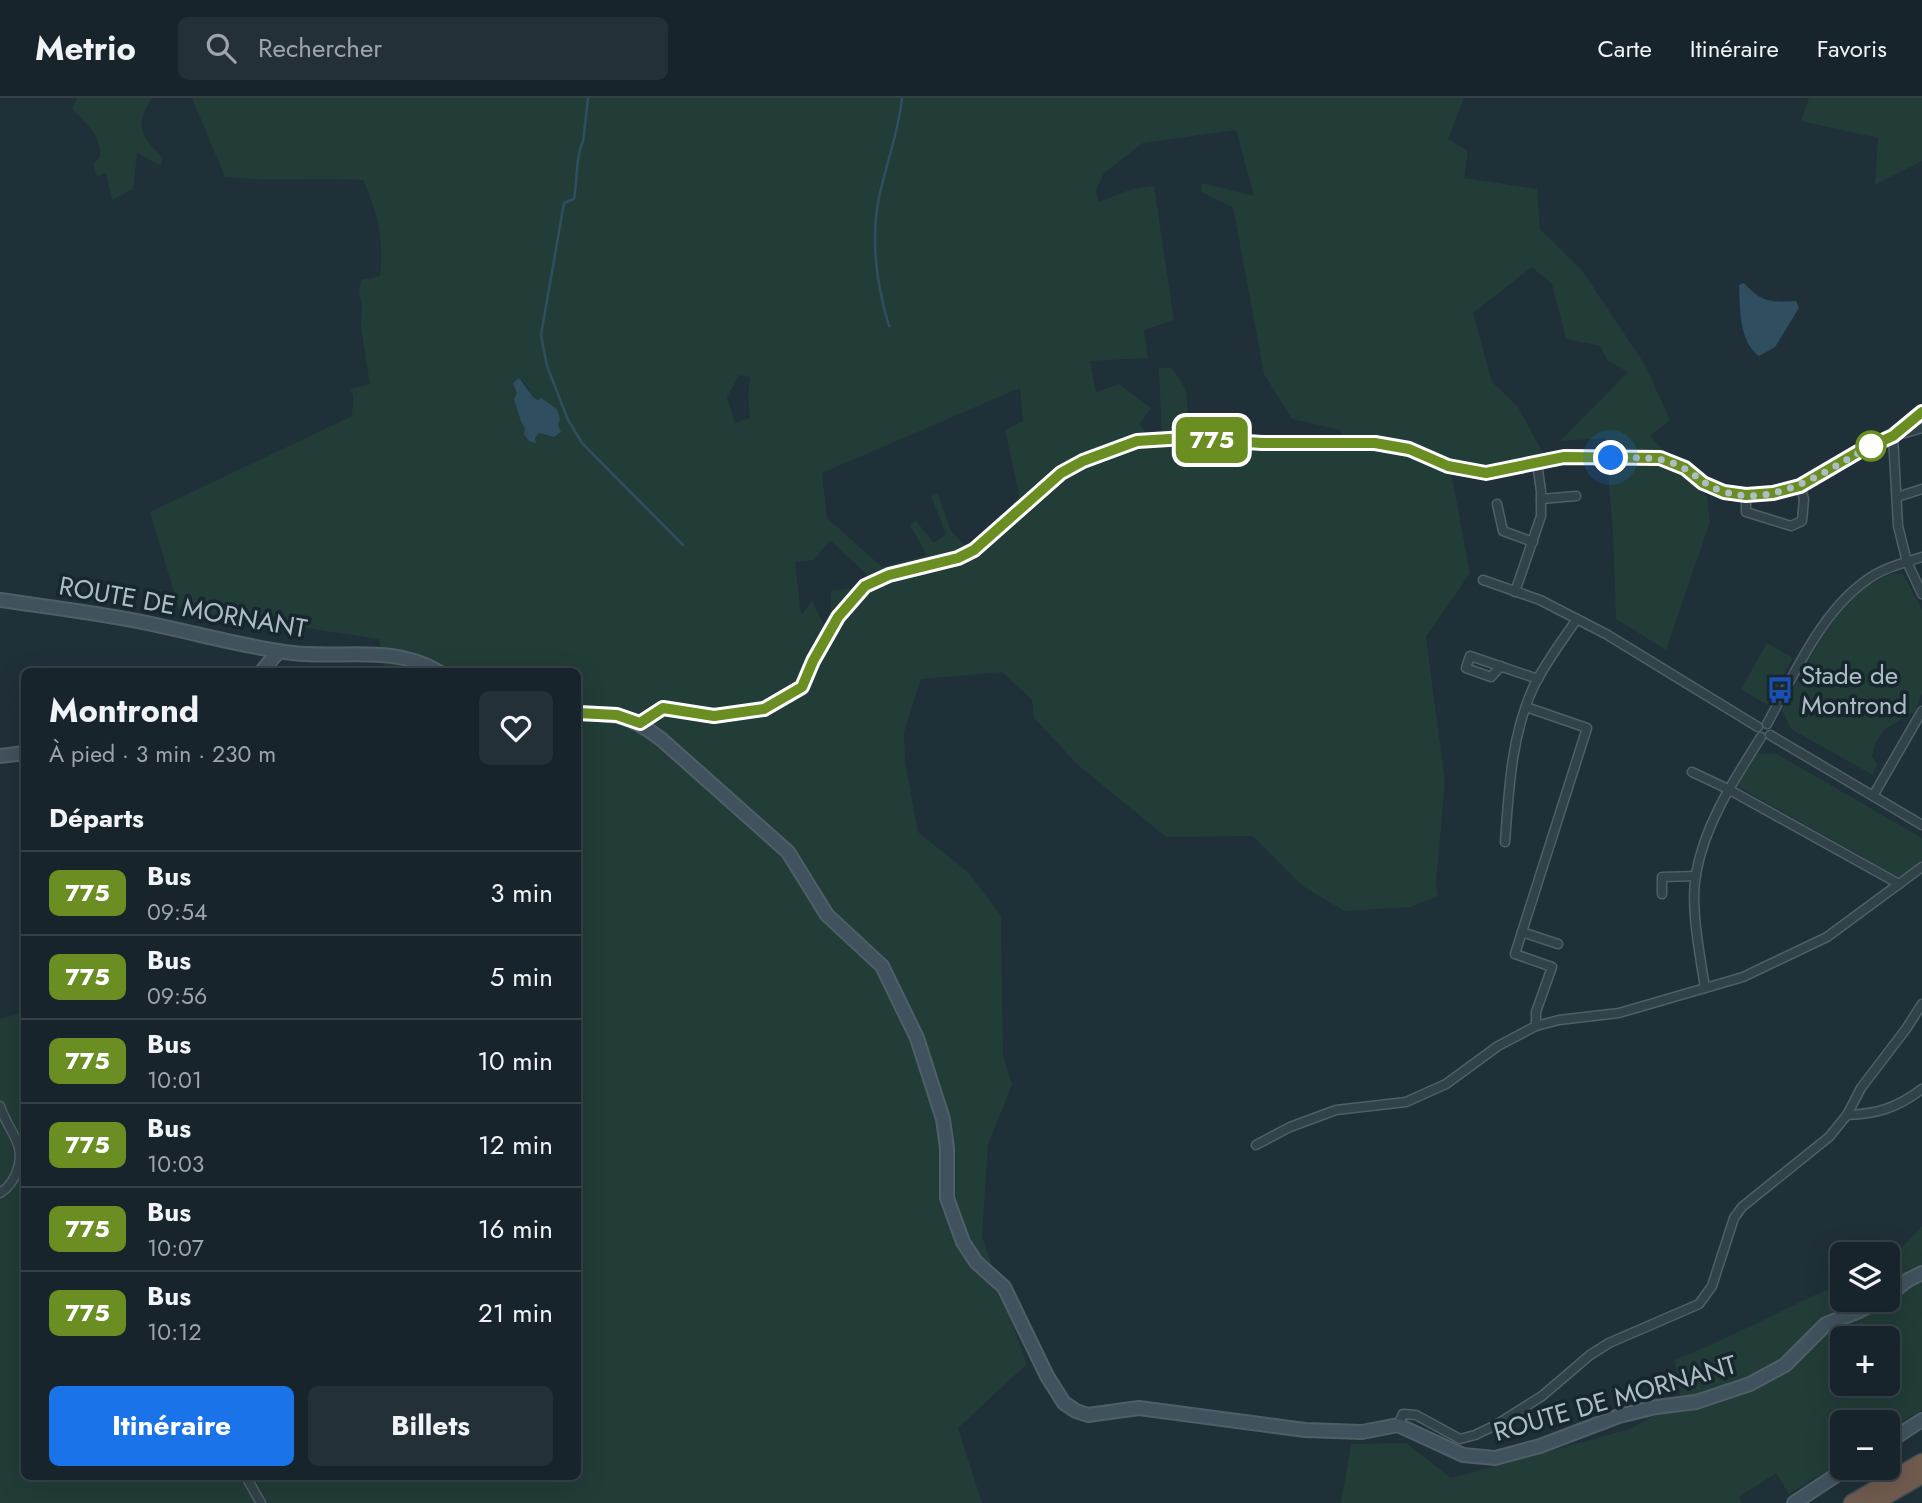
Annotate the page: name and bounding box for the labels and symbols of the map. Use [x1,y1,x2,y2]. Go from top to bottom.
line badge: 775 [1172,417,1252,463]
unlabelled marker [1856,431,1886,461]
your location [1593,440,1628,475]
street label: ROUTE DE MORNANT [56,566,310,648]
place label: Stade de Montrond [1801,656,1907,724]
bus stop icon: Stade de Montrond [1765,675,1795,705]
street label: ROUTE DE MORNANT [1489,1345,1741,1451]

